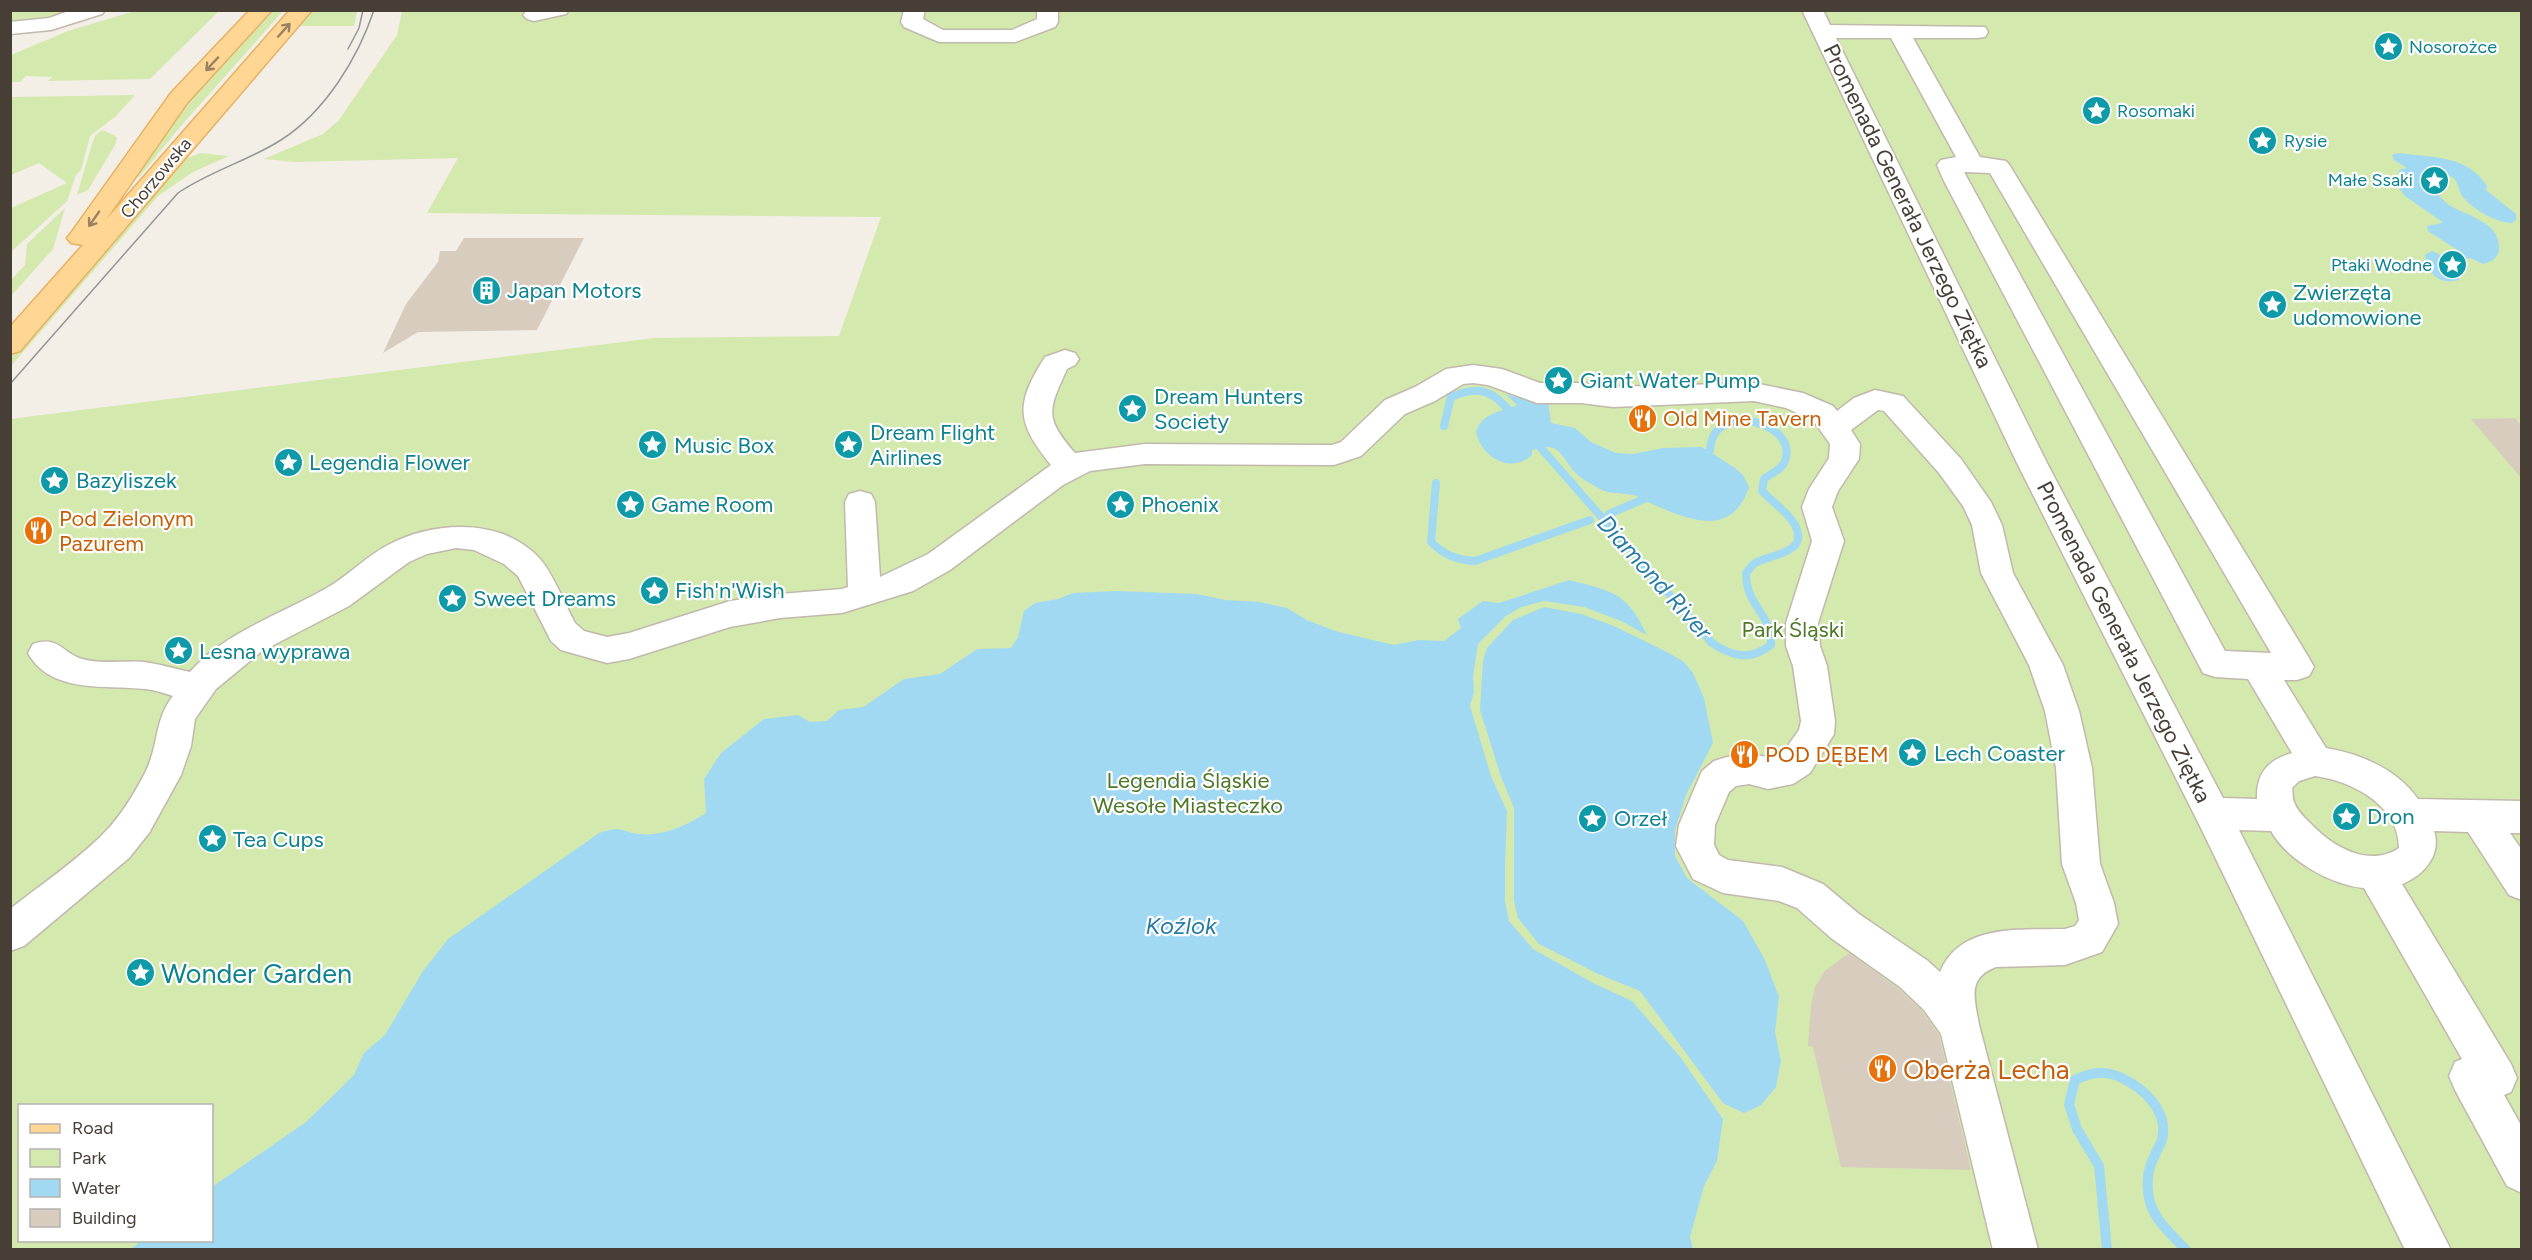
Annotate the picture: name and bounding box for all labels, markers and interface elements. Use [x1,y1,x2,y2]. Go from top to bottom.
one-way arrow [277,23,291,38]
place icon: Nosorożce [2372,31,2404,63]
place label: Nosorożce [2409,36,2497,58]
street label: Promenada Generała Jerzego Ziętka [1818,40,1998,372]
one-way arrow [205,56,219,71]
place icon: Rosomaki [2080,95,2112,127]
place label: Rosomaki [2117,100,2195,122]
place icon: Rysie [2247,125,2279,157]
place label: Rysie [2284,130,2327,152]
street label: Chorzowska [116,133,196,223]
place icon: Małe Ssaki [2418,164,2450,196]
place label: Małe Ssaki [2328,169,2413,191]
one-way arrow [88,210,100,226]
place icon: Ptaki Wodne [2437,249,2469,281]
place label: Ptaki Wodne [2331,254,2432,276]
building icon: Japan Motors [470,274,502,306]
place label: Japan Motors [507,277,642,304]
place label: Zwierzęta udomowione [2293,279,2422,331]
place icon: Zwierzęta udomowione [2256,289,2288,321]
place icon: Giant Water Pump [1543,364,1575,396]
place label: Giant Water Pump [1580,367,1760,394]
place label: Dream Hunters Society [1154,383,1303,435]
place icon: Dream Hunters Society [1117,393,1149,425]
restaurant icon: Old Mine Tavern [1626,402,1658,434]
place label: Old Mine Tavern [1663,405,1821,432]
place label: Dream Flight Airlines [870,419,995,471]
place icon: Music Box [637,429,669,461]
place icon: Dream Flight Airlines [833,429,865,461]
place label: Music Box [674,432,775,459]
place icon: Legendia Flower [272,446,304,478]
place label: Legendia Flower [309,449,471,476]
place icon: Bazyliszek [39,464,71,496]
place label: Bazyliszek [76,467,177,494]
street label: Promenada Generała Jerzego Ziętka [2031,477,2217,807]
place icon: Game Room [614,488,646,520]
place icon: Phoenix [1104,488,1136,520]
place label: Game Room [651,491,773,518]
place label: Phoenix [1141,491,1219,518]
place label: Pod Zielonym Pazurem [59,505,194,557]
water label: Diamond River [1591,509,1719,646]
restaurant icon: Pod Zielonym Pazurem [22,515,54,547]
place icon: Fish'n'Wish [638,574,670,606]
place label: Fish'n'Wish [675,577,784,604]
place icon: Sweet Dreams [436,582,468,614]
place label: Sweet Dreams [473,585,616,612]
park label: Park Śląski [1742,616,1844,643]
place icon: Lesna wyprawa [162,635,194,667]
place label: Lesna wyprawa [199,638,350,665]
place icon: Lech Coaster [1897,737,1929,769]
restaurant icon: POD DĘBEM [1728,738,1760,770]
place label: Lech Coaster [1934,740,2065,767]
place label: POD DĘBEM [1765,741,1889,768]
park label: Legendia Śląskie Wesołe Miasteczko [1093,767,1283,819]
place icon: Dron [2330,800,2362,832]
place icon: Orzeł [1577,802,1609,834]
place label: Dron [2367,803,2415,830]
place label: Orzeł [1614,805,1668,832]
place icon: Tea Cups [196,823,228,855]
place label: Tea Cups [233,826,324,853]
water label: Koźlok [1145,911,1218,940]
place icon: Wonder Garden [124,957,156,989]
place label: Wonder Garden [161,957,352,990]
restaurant icon: Oberża Lecha [1866,1053,1898,1085]
place label: Oberża Lecha [1903,1053,2070,1086]
legend [18,1104,213,1242]
text: Road [72,1117,113,1139]
text: Park [72,1147,107,1169]
text: Water [72,1177,120,1199]
text: Building [72,1207,137,1229]

